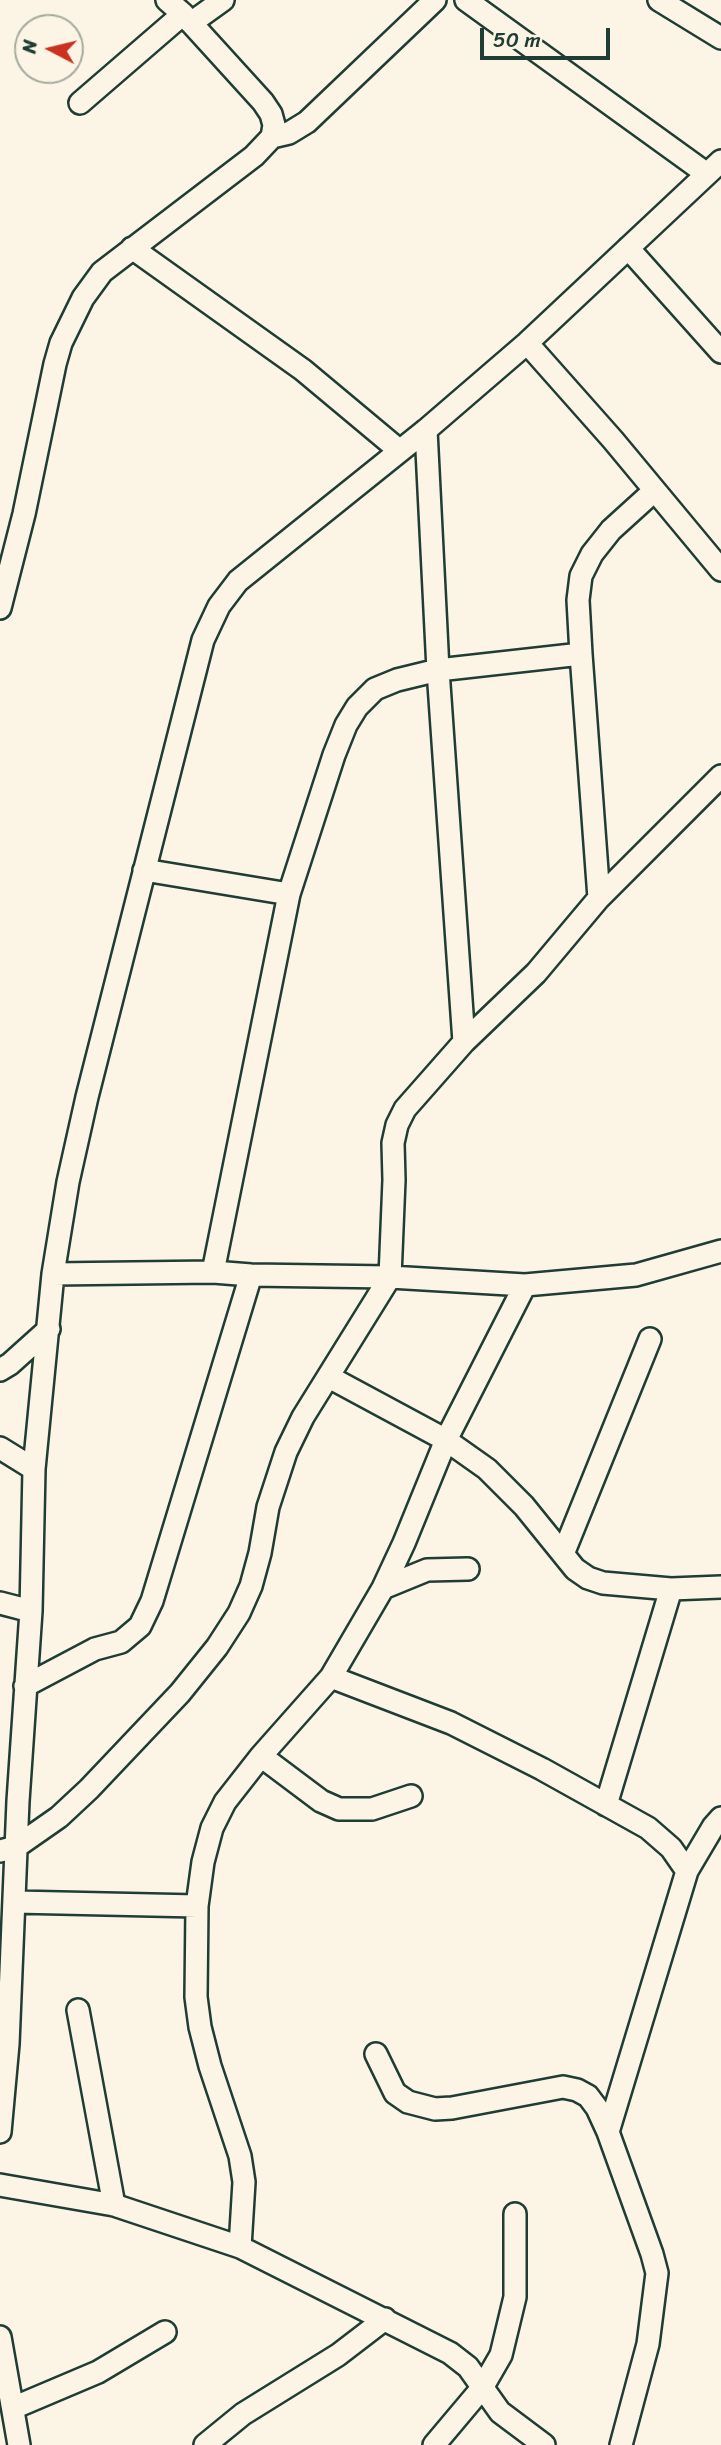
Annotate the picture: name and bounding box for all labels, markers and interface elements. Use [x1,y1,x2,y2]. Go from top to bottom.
north arrow [14,14,84,84]
scale bar [483,14,612,58]
text: 50 m [493,21,541,59]
text: N [12,38,47,55]

